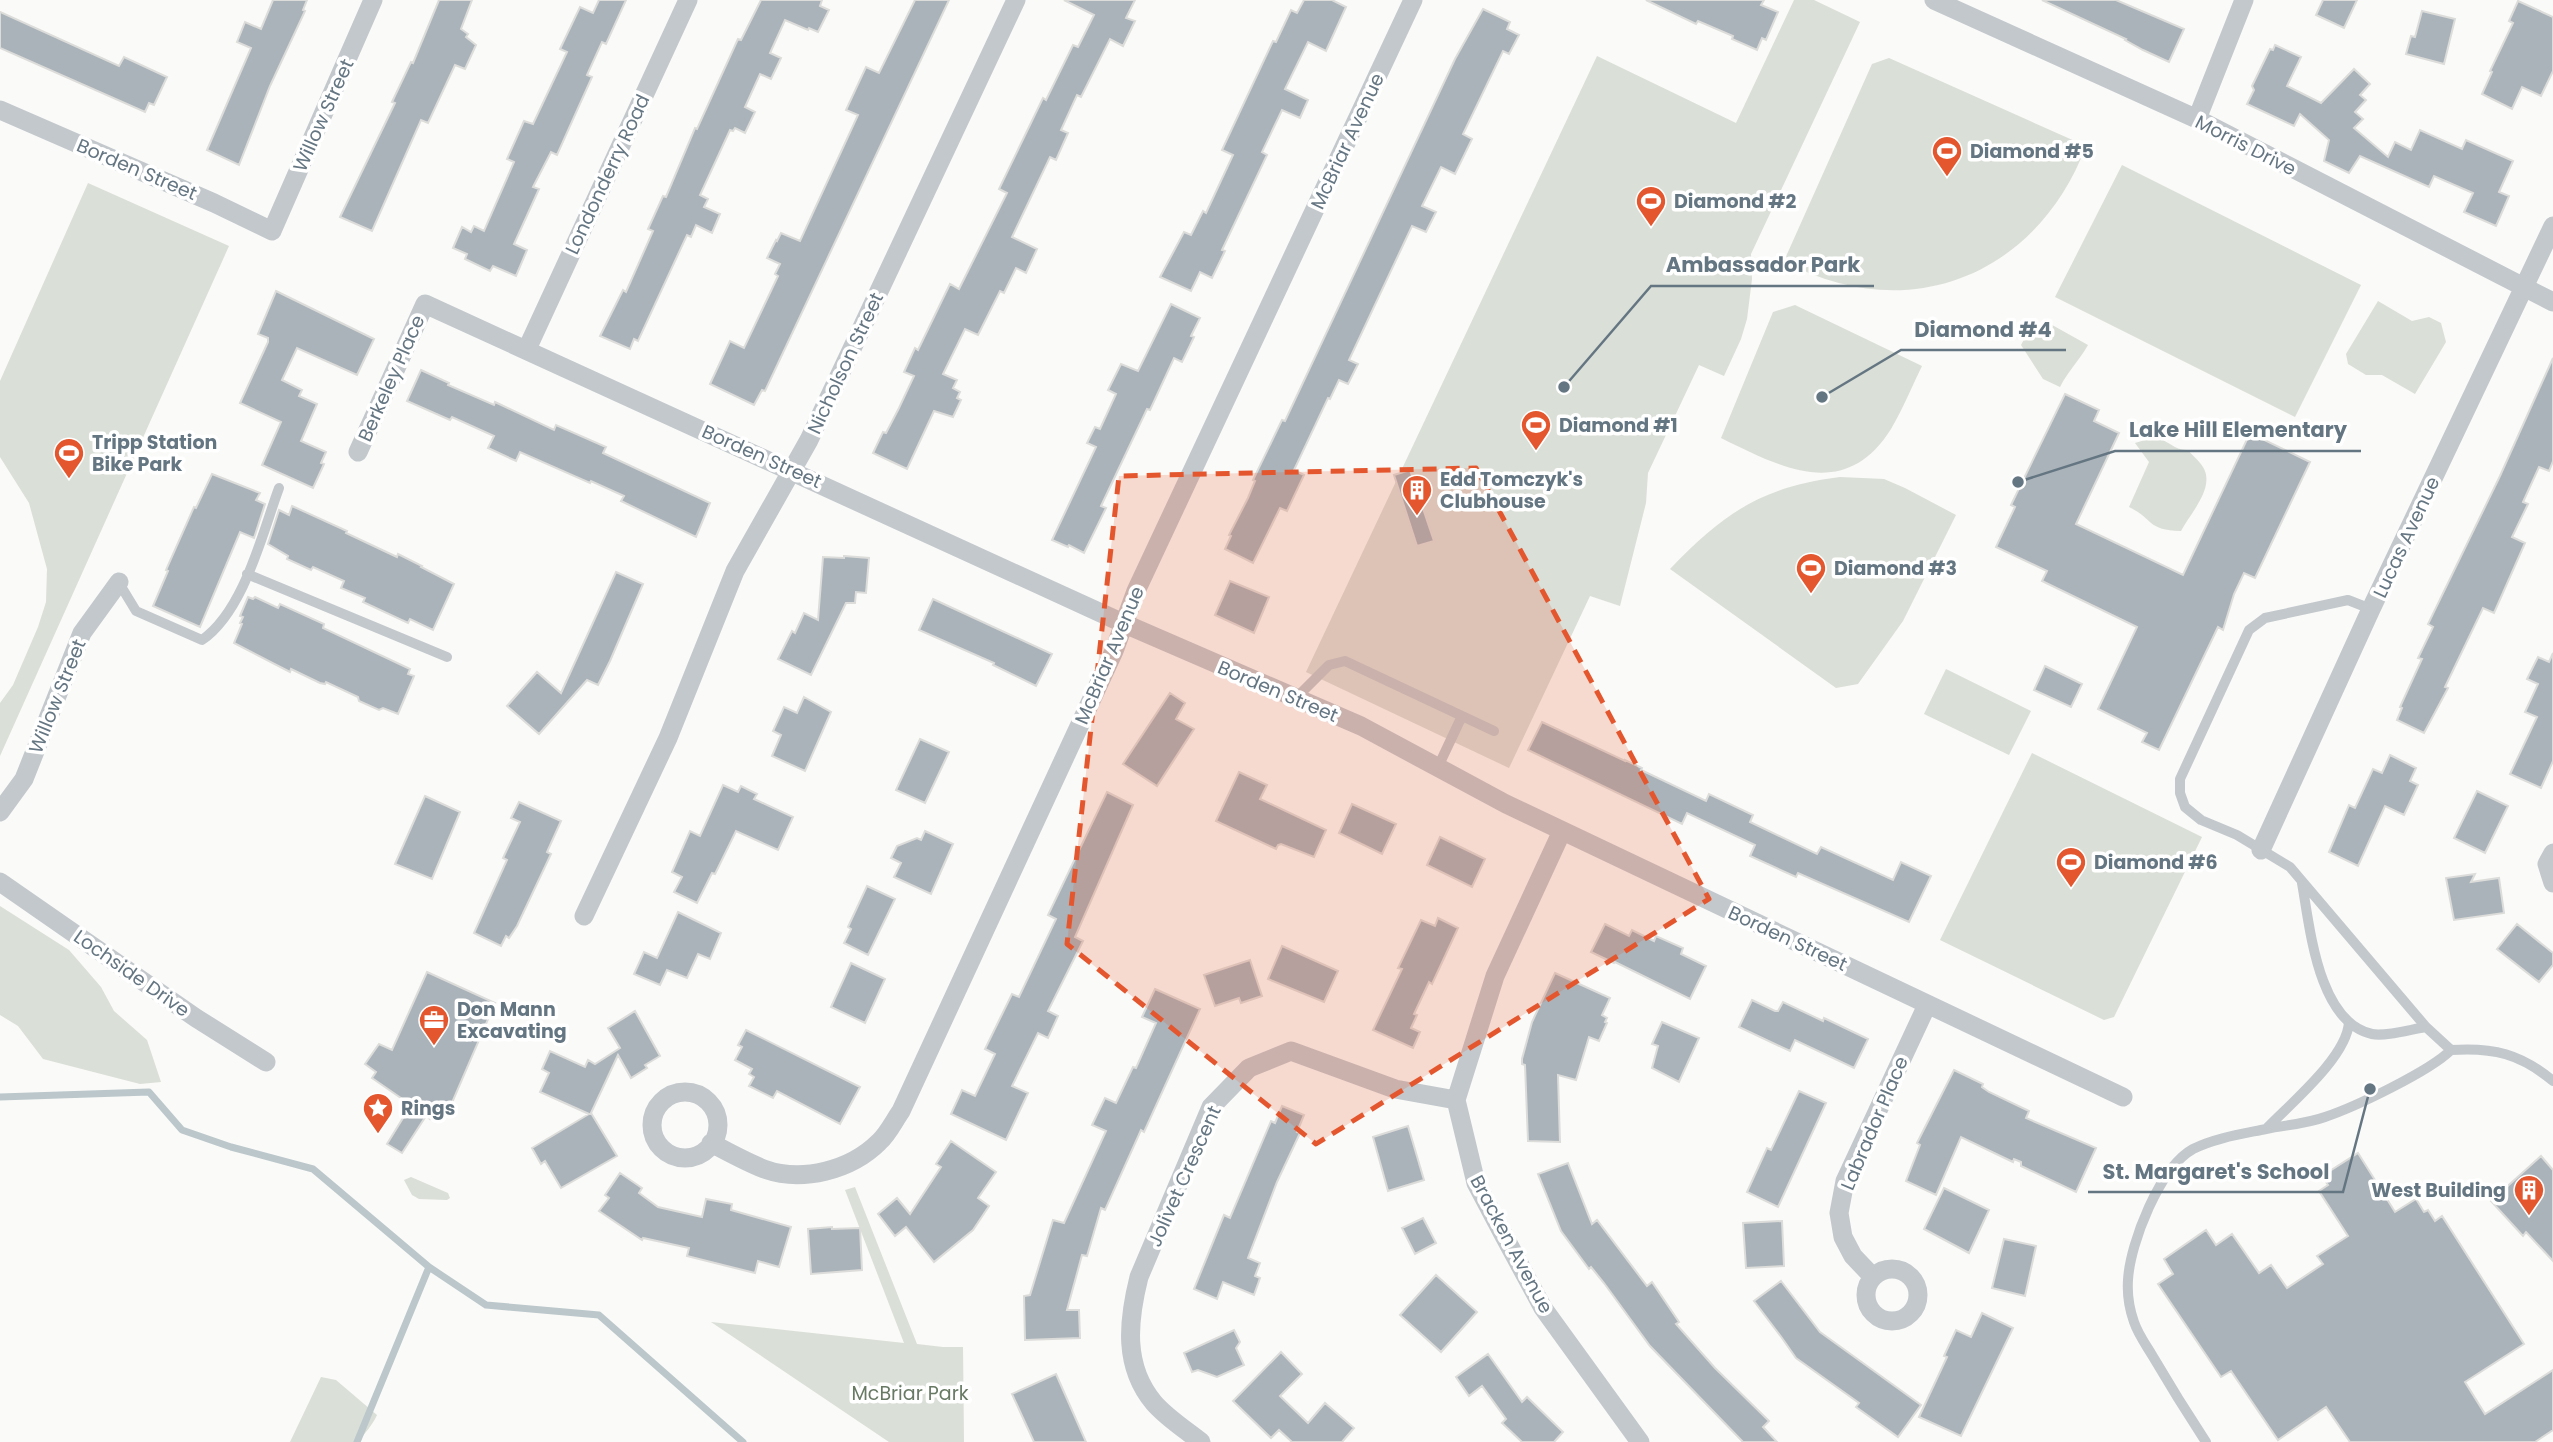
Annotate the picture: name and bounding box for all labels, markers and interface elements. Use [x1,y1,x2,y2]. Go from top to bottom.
street label: Willow Street [287,54,360,176]
street label: McBriar Avenue [1304,69,1391,214]
street label: Londonderry Road [559,90,656,259]
street label: Morris Drive [2191,108,2301,182]
street label: Borden Street [72,132,201,207]
sports icon: Diamond #5 [1930,134,1964,178]
place label: Diamond #5 [1970,138,2094,165]
sports icon: Diamond #2 [1634,184,1668,228]
place label: Diamond #2 [1674,188,1796,215]
callout: Ambassador Park [1651,244,1874,286]
text: Ambassador Park [1666,250,1860,279]
street label: Nicholson Street [801,288,890,438]
callout: Diamond #4 [1901,308,2066,350]
street label: Berkeley Place [351,311,431,446]
text: Diamond #4 [1914,315,2052,344]
sports icon: Diamond #1 [1519,408,1553,452]
callout: Lake Hill Elementary [2115,409,2361,451]
place label: Diamond #1 [1559,412,1678,439]
text: Lake Hill Elementary [2129,415,2348,444]
street label: Borden Street [698,418,826,495]
place label: Tripp Station Bike Park [92,429,217,478]
sports icon: Tripp Station Bike Park [52,436,86,480]
place label: Edd Tomczyk's Clubhouse [1440,466,1583,515]
street label: Lucas Avenue [2367,472,2446,602]
building icon: Edd Tomczyk's Clubhouse [1400,473,1434,517]
sports icon: Diamond #3 [1794,551,1828,595]
place label: Diamond #3 [1834,555,1957,582]
street label: McBriar Avenue [1068,582,1151,728]
street label: Willow Street [22,635,93,757]
street label: Borden Street [1213,654,1342,729]
sports icon: Diamond #6 [2054,845,2088,889]
place label: Diamond #6 [2094,849,2218,876]
street label: Borden Street [1724,899,1852,978]
street label: Lochside Drive [68,923,195,1023]
place label: Don Mann Excavating [457,996,567,1045]
office icon: Don Mann Excavating [417,1003,451,1047]
street label: Labrador Place [1834,1052,1915,1194]
place icon: Rings [361,1091,395,1135]
place label: Rings [401,1095,455,1122]
street label: Jolivet Crescent [1141,1101,1228,1251]
callout: St. Margaret's School [2088,1150,2343,1192]
text: St. Margaret's School [2103,1157,2329,1186]
street label: Bracken Avenue [1464,1170,1559,1318]
building icon: West Building [2512,1173,2546,1217]
place label: West Building [2371,1177,2506,1204]
park label: McBriar Park [851,1380,969,1407]

